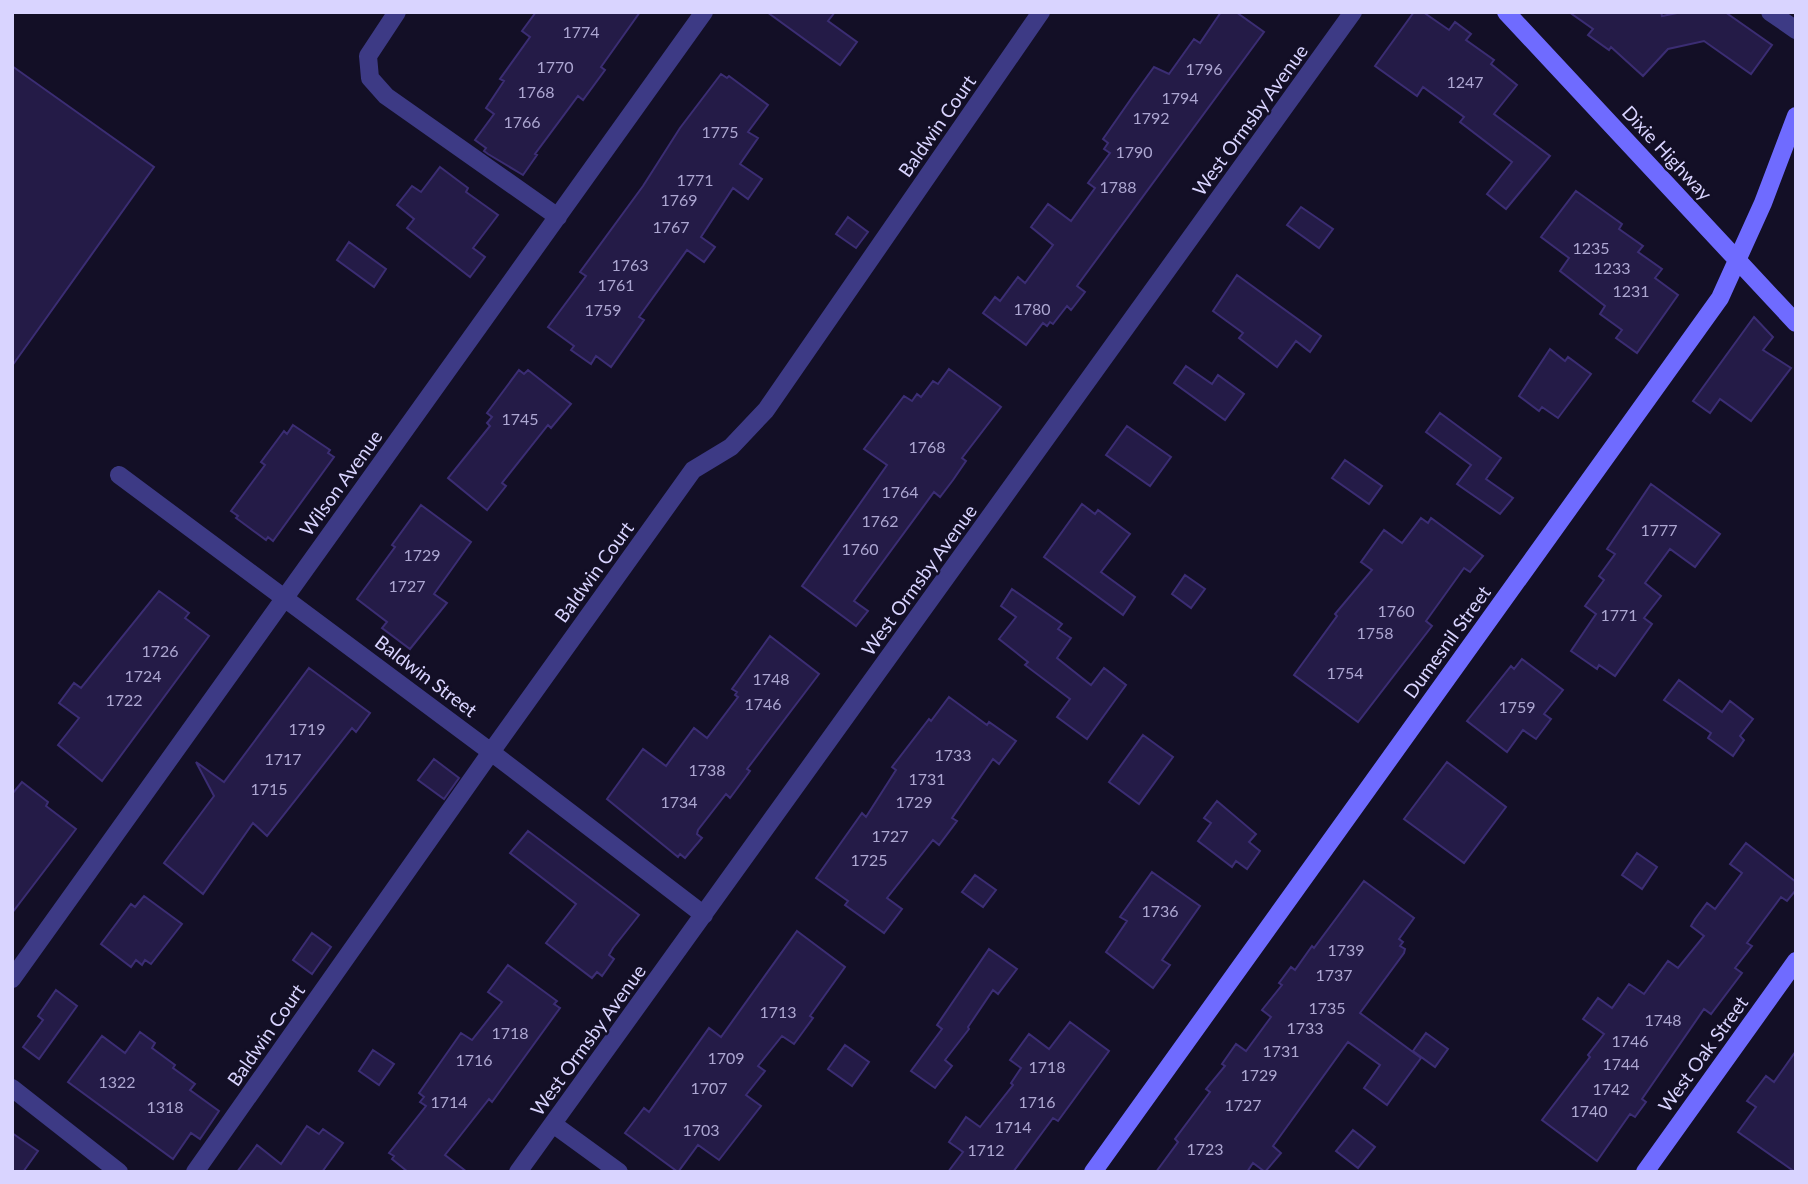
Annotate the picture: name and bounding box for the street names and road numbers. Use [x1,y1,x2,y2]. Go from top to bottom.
street label: West Ormsby Avenue [1187,40,1312,200]
street label: Baldwin Court [893,70,980,181]
street label: Dixie Highway [1618,101,1717,205]
street label: Wilson Avenue [294,425,387,540]
street label: West Ormsby Avenue [856,500,981,660]
street label: Baldwin Court [549,517,638,627]
street label: Dumesnil Street [1398,581,1495,702]
street label: Baldwin Street [371,630,482,722]
street label: West Ormsby Avenue [525,960,650,1120]
street label: Baldwin Court [222,979,309,1090]
street label: West Oak Street [1653,991,1752,1116]

